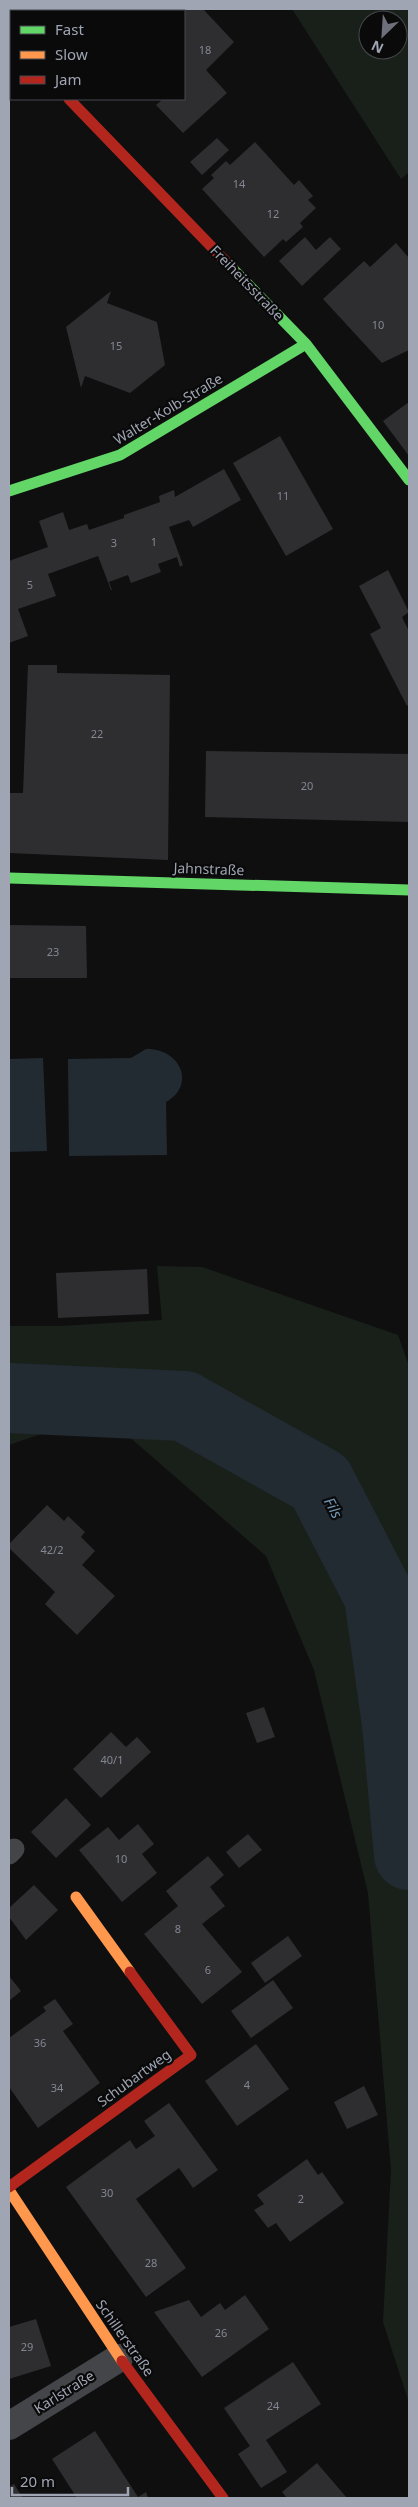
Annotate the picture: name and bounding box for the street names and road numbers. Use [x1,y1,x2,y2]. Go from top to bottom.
street label: Freiheitsstraße [206,241,288,325]
street label: Walter-Kolb-Straße [110,368,226,449]
street label: Jahnstraße [171,858,245,879]
street label: Schubartweg [93,2044,174,2111]
street label: Schillerstraße [92,2296,159,2380]
street label: Karlstraße [30,2366,98,2418]

